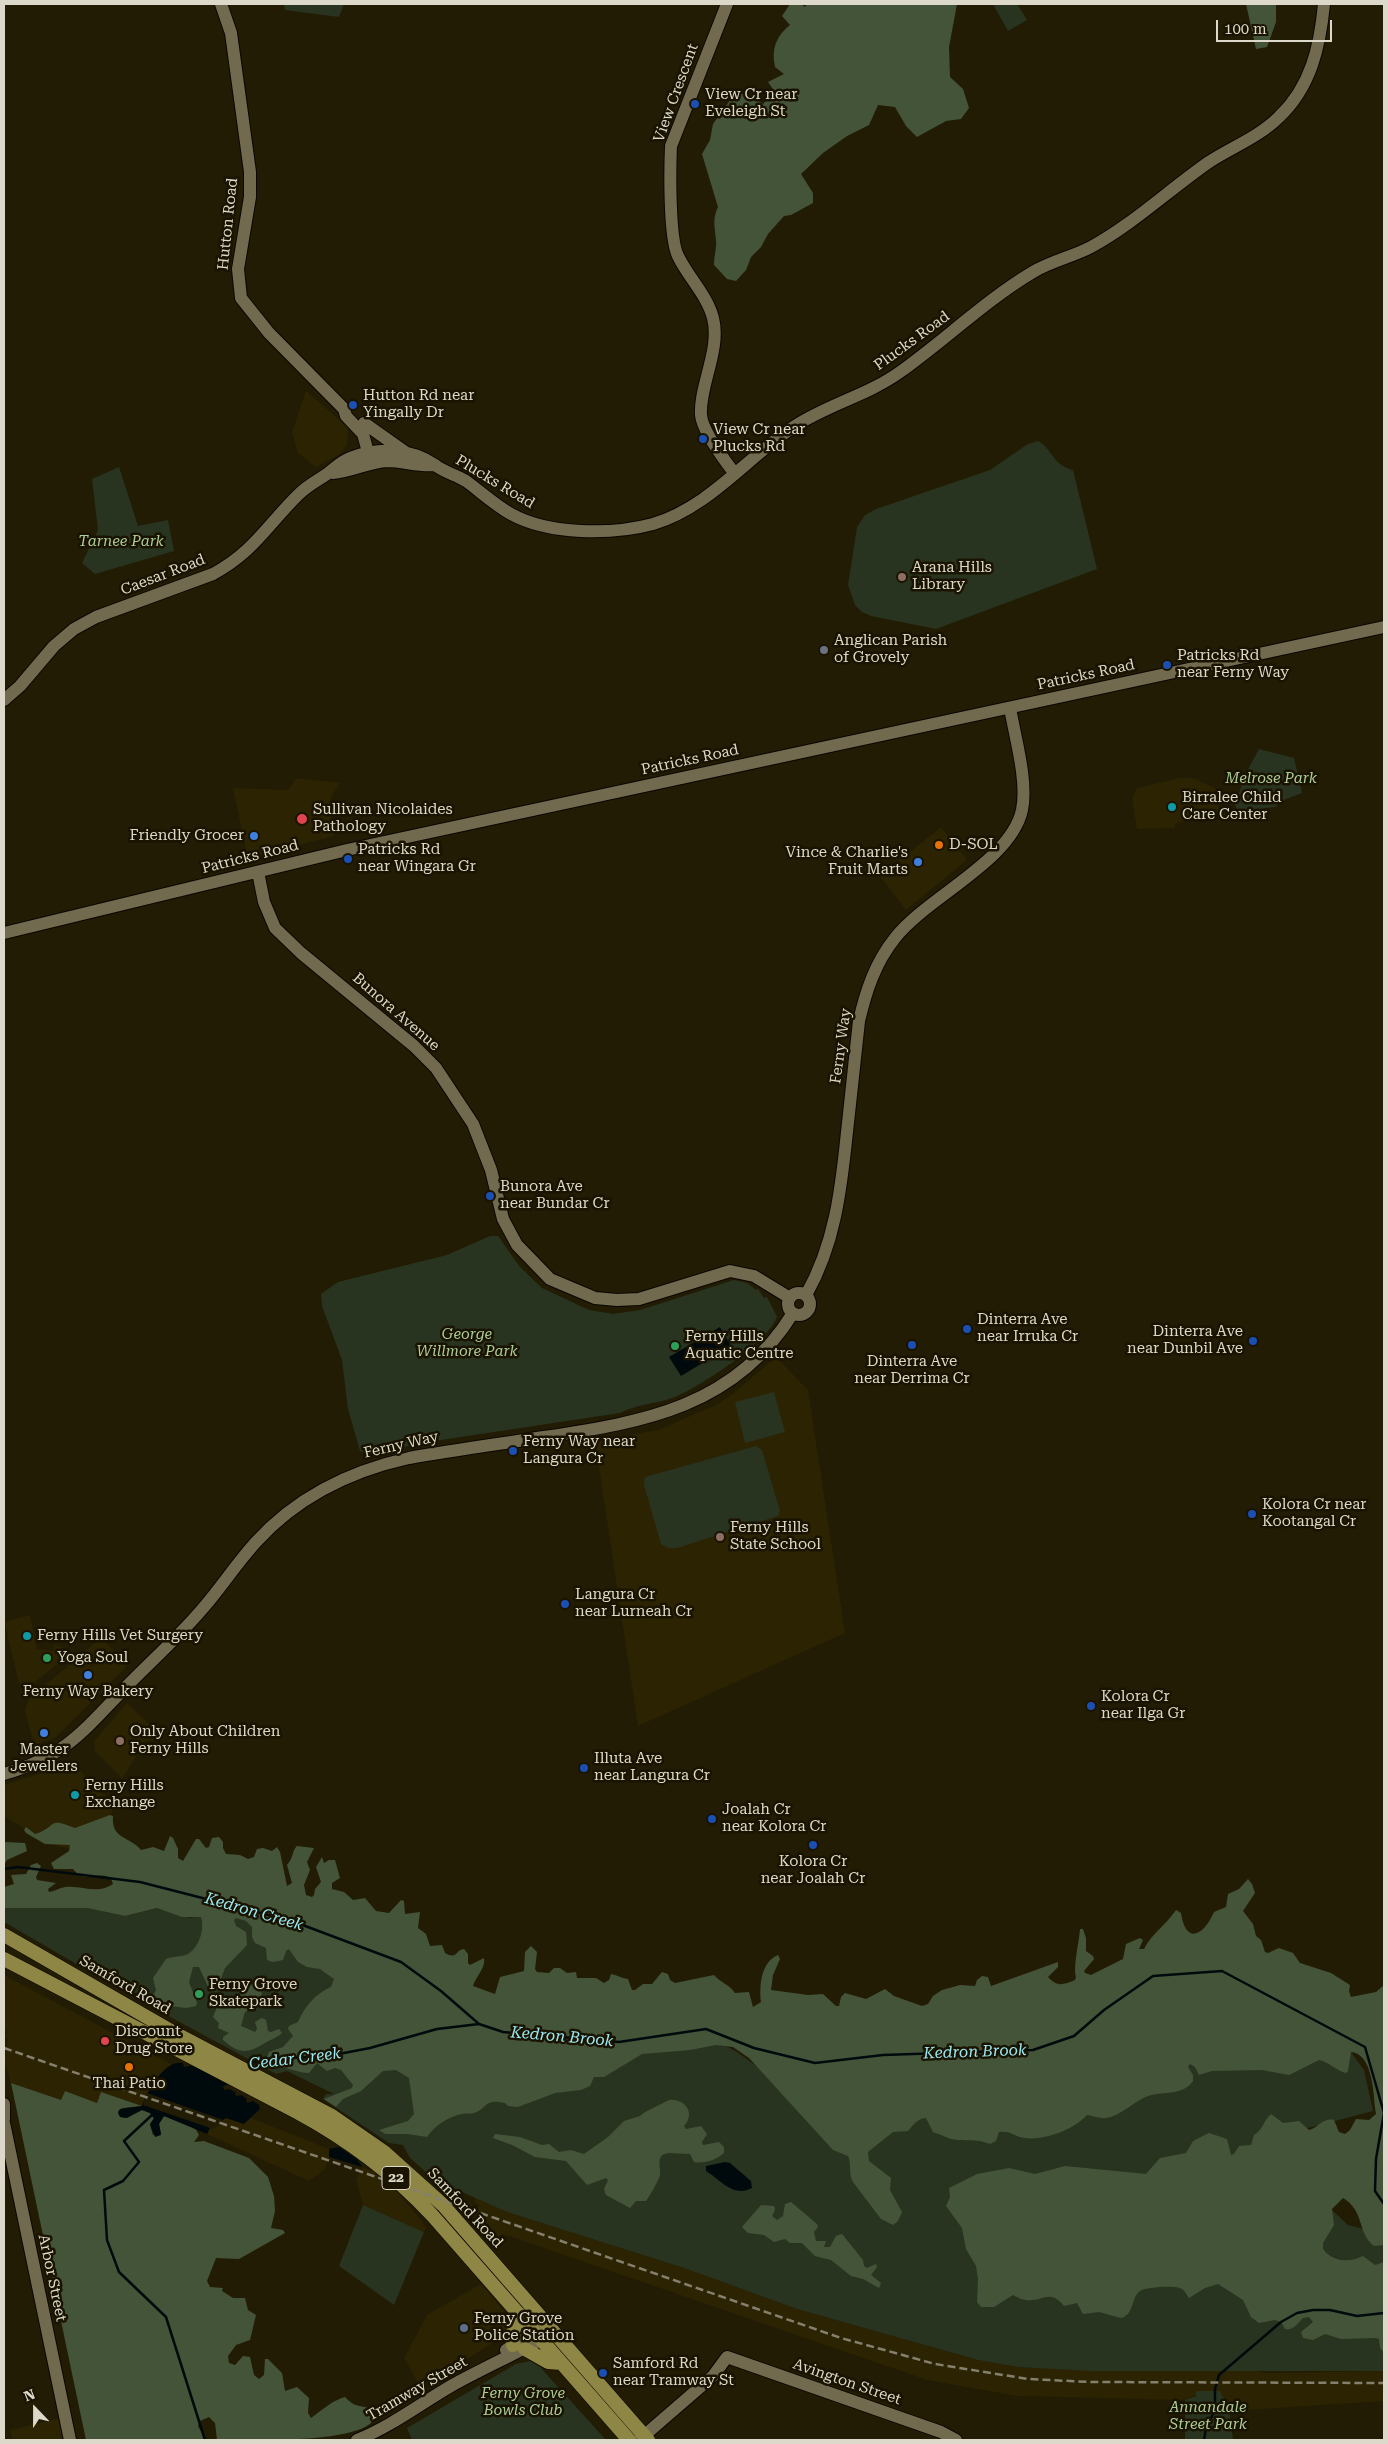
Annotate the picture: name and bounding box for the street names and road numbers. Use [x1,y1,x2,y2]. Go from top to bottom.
street label: View Crescent [650,41,702,145]
street label: Hutton Road [214,177,242,271]
street label: Plucks Road [871,308,953,374]
street label: Plucks Road [452,451,538,513]
street label: Caesar Road [118,551,208,599]
street label: Patricks Road [1036,656,1136,694]
street label: Patricks Road [640,741,740,779]
street label: Patricks Road [200,836,300,878]
street label: Bunora Avenue [349,969,443,1055]
street label: Ferny Way [827,1007,855,1085]
street label: Ferny Way [362,1428,440,1462]
street label: Samford Road [76,1952,174,2018]
street label: Samford Road [423,2164,507,2252]
road number: 22 [382,2166,410,2190]
street label: Arbor Street [34,2233,70,2323]
street label: Tramway Street [363,2353,471,2425]
street label: Avington Street [791,2355,903,2409]

